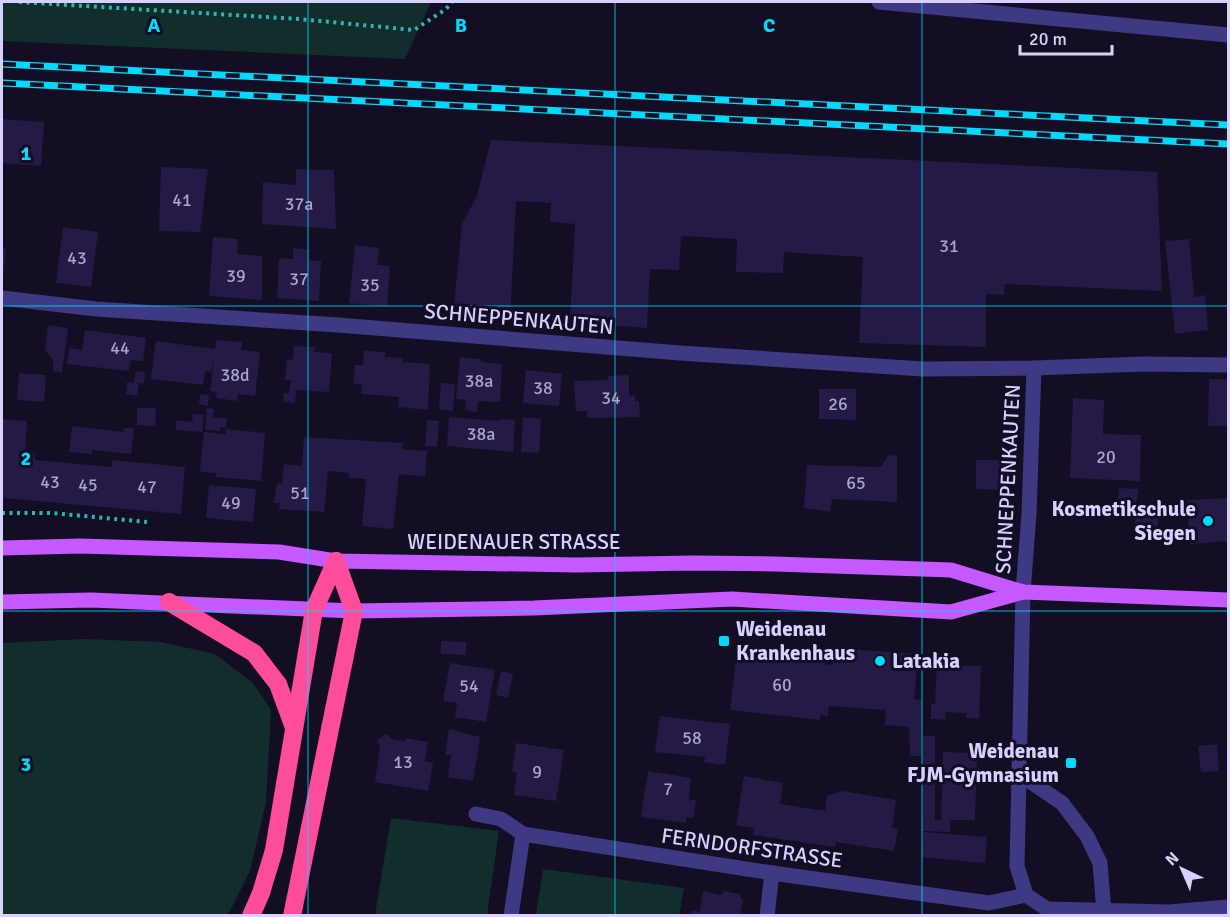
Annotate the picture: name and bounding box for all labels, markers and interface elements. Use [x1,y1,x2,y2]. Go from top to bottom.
text: A [148,13,161,38]
text: B [455,13,467,38]
text: C [763,13,775,38]
scale bar [1020,18,1112,56]
text: 20 m [1029,28,1067,50]
text: 1 [21,141,32,166]
house number: 41 [172,189,192,211]
house number: 37a [285,193,313,215]
house number: 31 [939,235,959,257]
house number: 43 [67,247,87,269]
house number: 39 [226,265,246,287]
house number: 37 [289,268,309,290]
house number: 35 [360,274,380,296]
street label: SCHNEPPENKAUTEN [423,298,615,340]
house number: 44 [110,337,130,359]
house number: 38d [221,364,249,386]
house number: 38a [465,370,493,392]
house number: 38 [533,377,553,399]
street label: SCHNEPPENKAUTEN [990,383,1026,575]
house number: 34 [601,387,621,409]
house number: 26 [828,393,848,415]
house number: 38a [467,423,495,445]
text: 2 [21,446,31,471]
house number: 20 [1096,446,1116,468]
house number: 43 [40,471,60,493]
house number: 65 [846,472,866,494]
house number: 45 [78,474,98,496]
house number: 47 [137,476,157,498]
house number: 51 [290,482,310,504]
house number: 49 [221,492,241,514]
place label: Kosmetikschule Siegen [1051,496,1196,546]
marker: Kosmetikschule Siegen [1201,514,1215,528]
street label: WEIDENAUER STRASSE [407,529,621,555]
place label: Weidenau Krankenhaus [736,616,855,666]
marker: Weidenau Krankenhaus [717,634,731,648]
place label: Latakia [892,648,960,674]
marker: Latakia [873,654,887,668]
house number: 60 [772,674,792,696]
house number: 54 [459,675,479,697]
house number: 58 [682,727,702,749]
place label: Weidenau FJM-Gymnasium [907,738,1059,788]
house number: 13 [393,751,413,773]
text: 3 [21,752,31,777]
marker: Weidenau FJM-Gymnasium [1064,756,1078,770]
house number: 9 [532,761,542,783]
house number: 7 [663,778,673,800]
street label: FERNDORFSTRASSE [660,822,844,874]
north arrow [1152,839,1212,899]
text: N [1161,848,1183,870]

